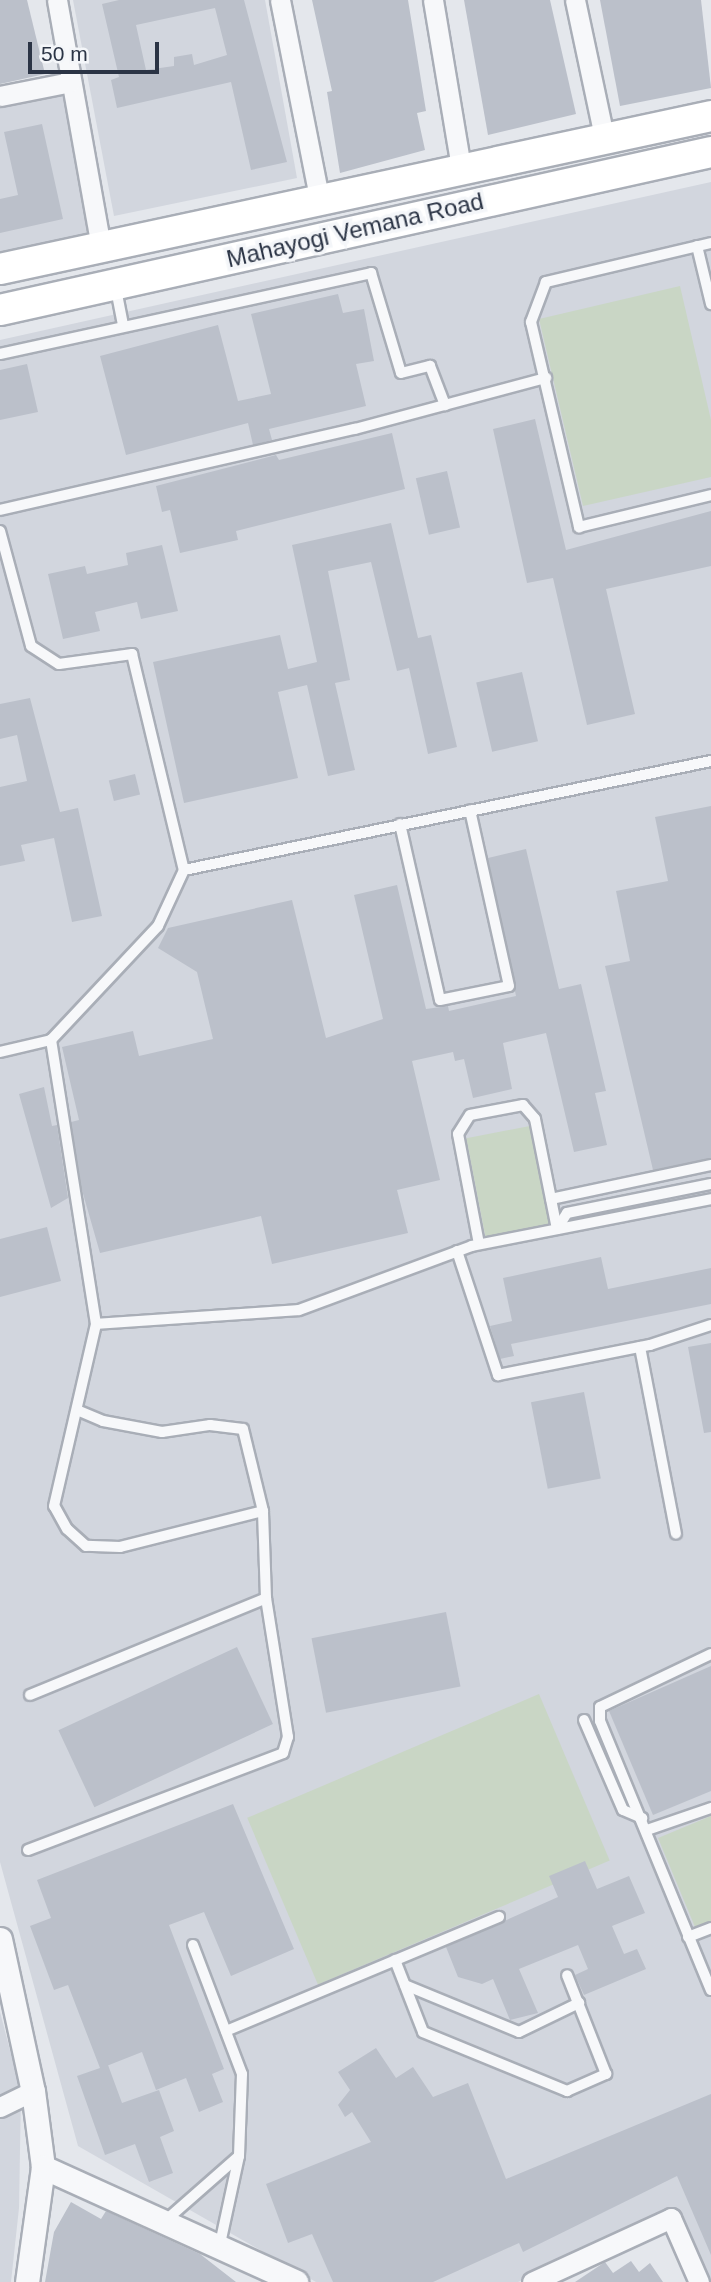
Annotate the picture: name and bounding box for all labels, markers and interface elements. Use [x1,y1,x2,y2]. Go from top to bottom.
scale bar [32,28,163,72]
text: 50 m [41,42,88,65]
street label: Mahayogi Vemana Road [224,186,486,274]

